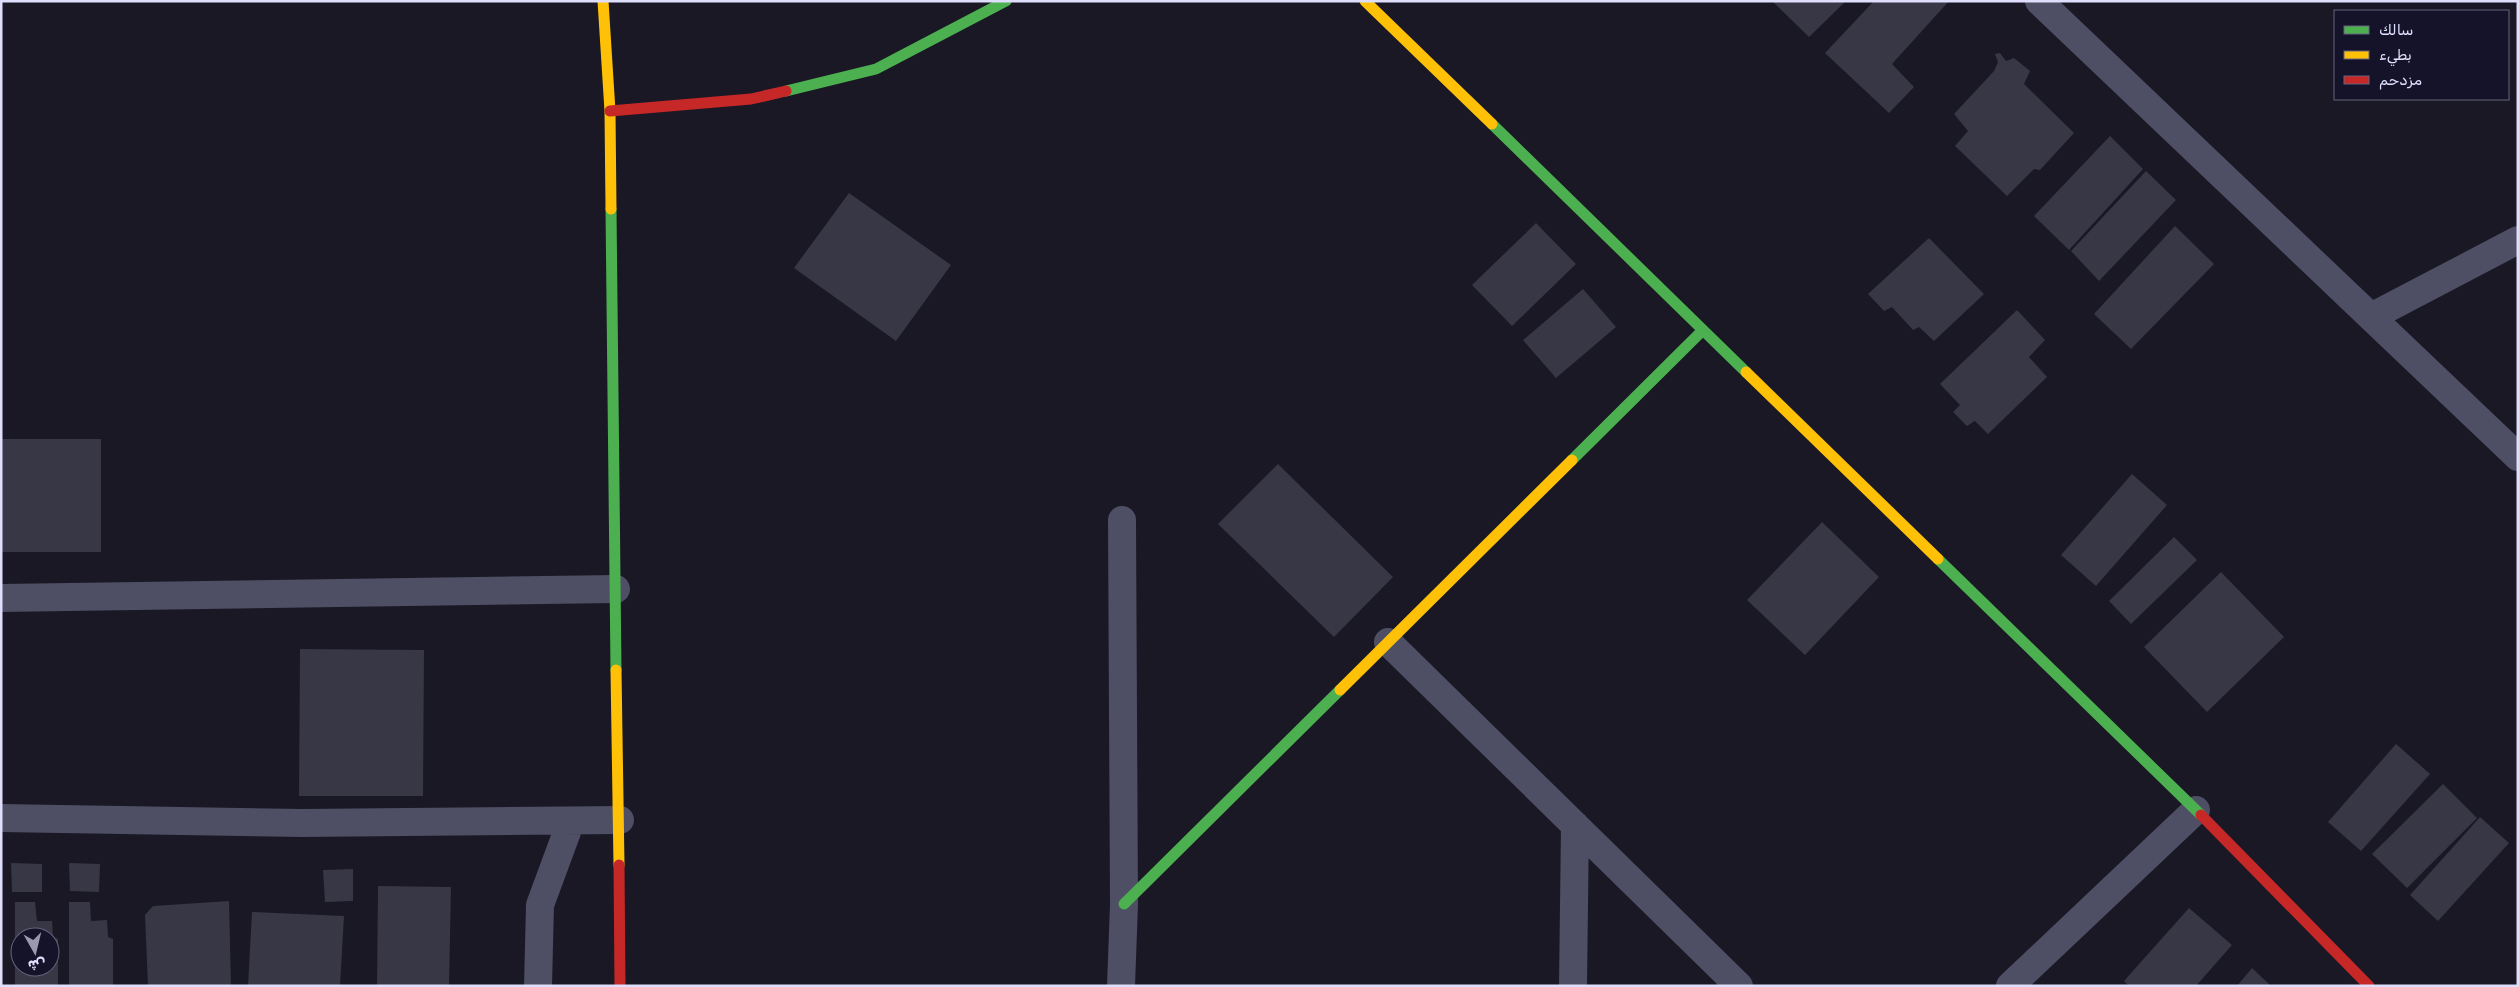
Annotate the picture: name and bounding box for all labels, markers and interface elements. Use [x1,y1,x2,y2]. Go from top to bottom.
legend [2334,10,2509,100]
text: سالك [2379,21,2414,39]
text: بطيء [2379,46,2412,67]
text: مزدحم [2379,71,2422,90]
north arrow [10,927,60,977]
text: ش [27,955,47,974]

